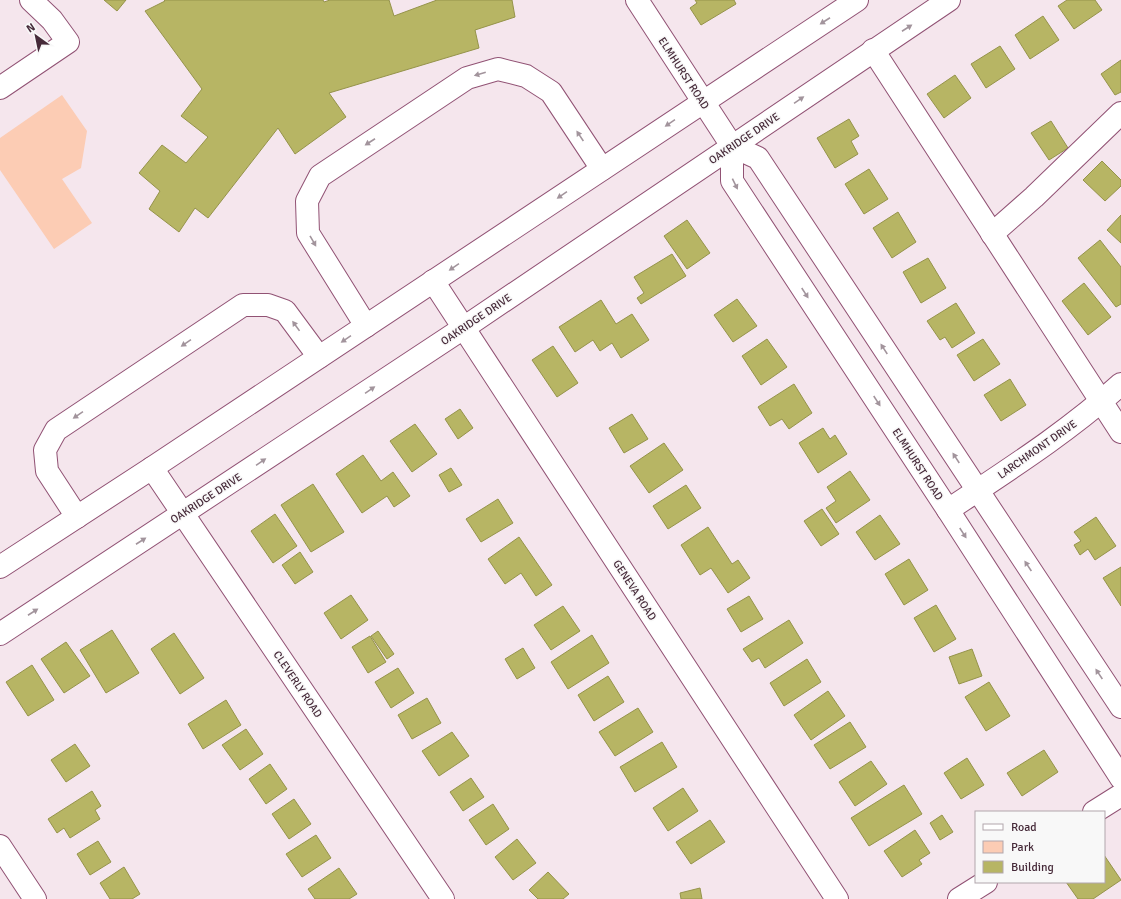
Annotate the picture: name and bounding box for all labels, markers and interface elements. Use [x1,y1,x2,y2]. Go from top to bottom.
north arrow [16,16,56,56]
one-way arrow [819,18,830,25]
text: N [24,20,38,36]
one-way arrow [901,24,913,31]
street label: ELMHURST ROAD [655,35,712,112]
one-way arrow [474,71,486,77]
one-way arrow [794,96,804,104]
street label: OAKRIDGE DRIVE [706,110,782,167]
one-way arrow [665,120,676,127]
one-way arrow [577,130,584,142]
one-way arrow [365,138,375,146]
one-way arrow [732,178,738,190]
one-way arrow [557,191,567,199]
one-way arrow [309,235,316,247]
one-way arrow [449,263,459,271]
one-way arrow [801,288,809,298]
street label: OAKRIDGE DRIVE [438,291,514,348]
one-way arrow [292,320,300,331]
one-way arrow [340,335,351,343]
one-way arrow [181,339,191,347]
one-way arrow [880,344,888,354]
one-way arrow [365,386,375,394]
one-way arrow [873,396,881,407]
one-way arrow [73,411,83,419]
street label: LARCHMONT DRIVE [995,417,1079,482]
street label: ELMHURST ROAD [889,426,946,503]
one-way arrow [952,453,960,463]
one-way arrow [256,458,267,466]
street label: OAKRIDGE DRIVE [168,470,244,526]
one-way arrow [960,528,967,539]
one-way arrow [136,537,146,545]
street label: GENEVA ROAD [610,558,659,623]
one-way arrow [1024,560,1031,572]
one-way arrow [27,609,38,616]
street label: CLEVERLY ROAD [270,648,325,720]
one-way arrow [1096,669,1103,680]
legend [975,811,1105,883]
text: Road [1011,820,1037,835]
text: Park [1011,840,1034,855]
text: Building [1011,860,1054,875]

